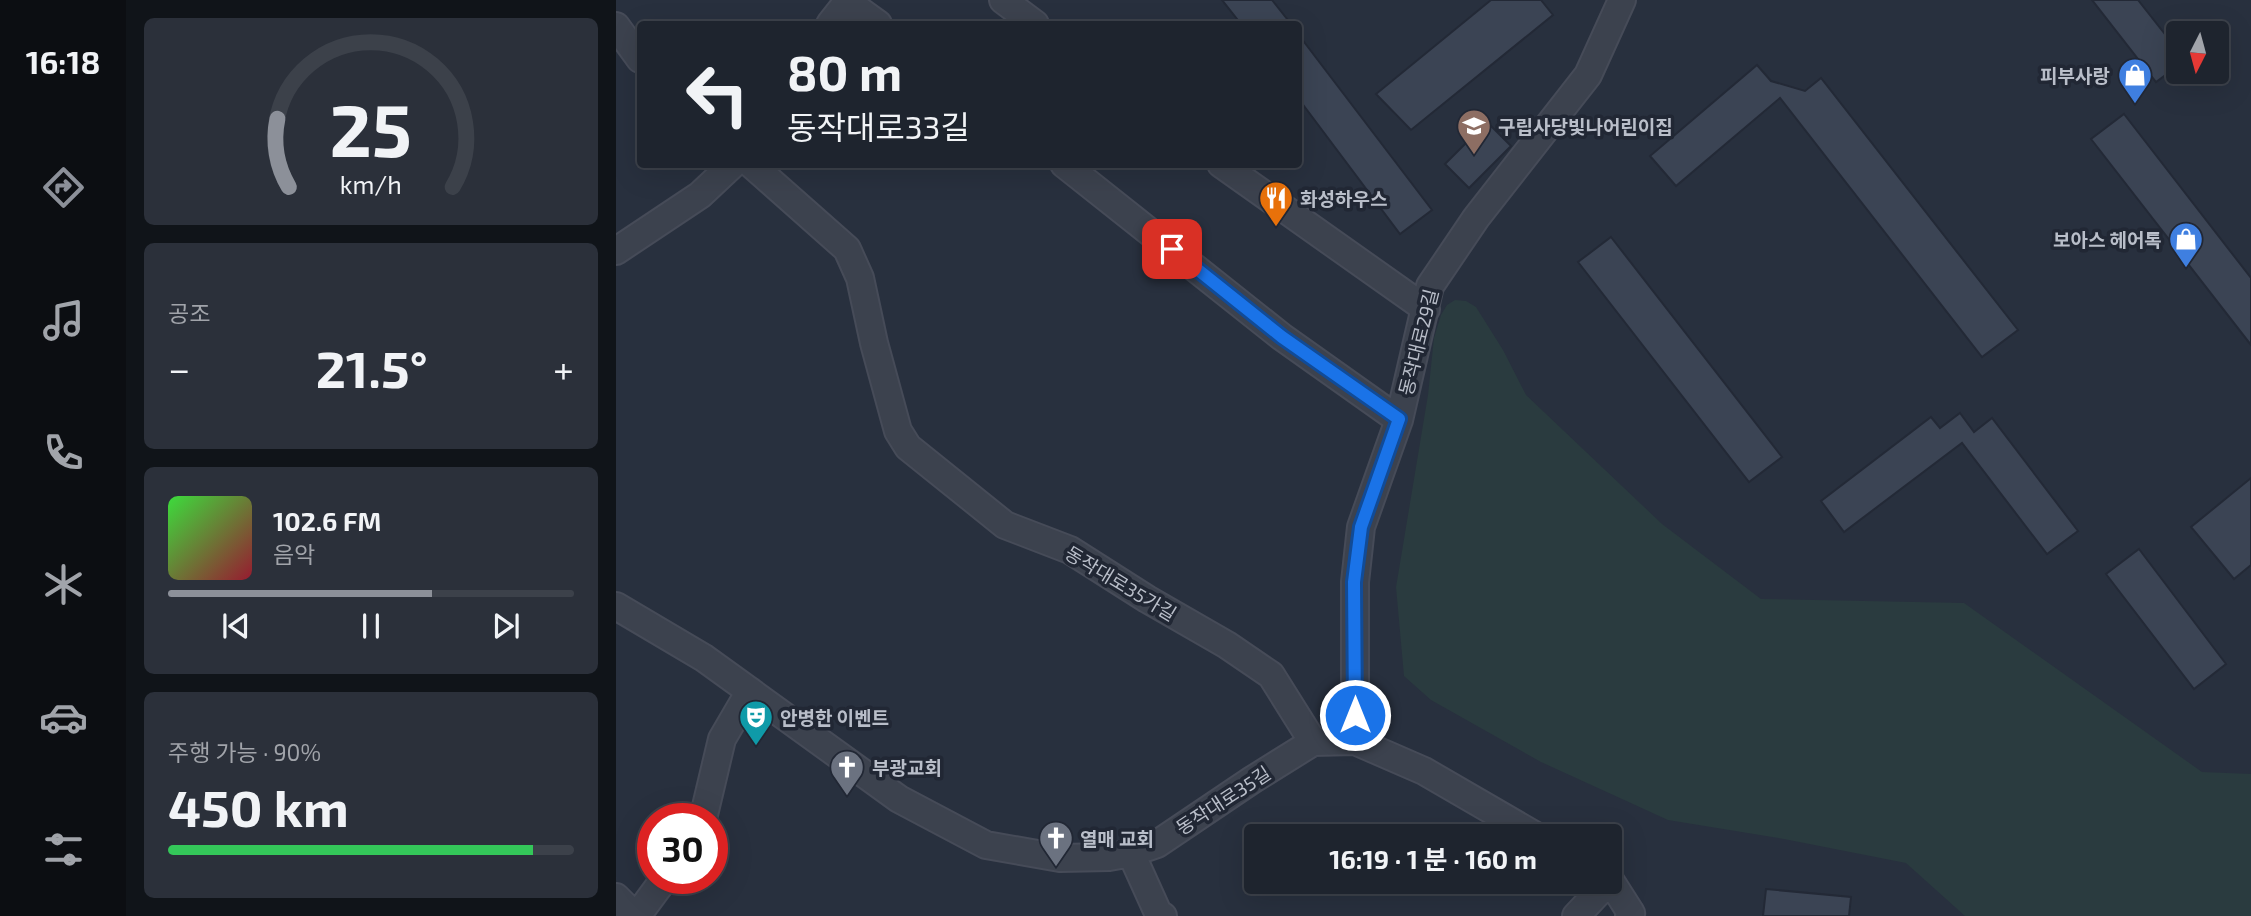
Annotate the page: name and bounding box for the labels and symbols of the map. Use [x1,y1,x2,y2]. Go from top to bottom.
north arrow [2166,21,2230,84]
shop icon: 피부사랑 [2116,56,2154,105]
place label: 피부사랑 [2040,64,2110,87]
school or university icon: 구립사당빛나어린이집 [1455,107,1493,156]
place label: 구립사당빛나어린이집 [1498,115,1673,138]
restaurant icon: 화성하우스 [1257,179,1295,228]
place label: 화성하우스 [1300,187,1387,210]
pin [1142,219,1202,279]
shop icon: 보아스 헤어톡 [2167,220,2205,269]
place label: 보아스 헤어톡 [2053,228,2162,251]
street label: 동작대로29길 [1394,286,1442,398]
street label: 동작대로35가길 [1061,541,1181,625]
position arrow [1318,678,1392,752]
theatre icon: 안병한 이벤트 [737,698,775,747]
place label: 안병한 이벤트 [780,706,889,729]
church icon: 부광교회 [828,748,866,797]
place label: 부광교회 [872,756,942,779]
street label: 동작대로35길 [1171,761,1275,839]
speed limit sign: 30 [637,803,728,894]
church icon: 열매 교회 [1037,819,1075,868]
place label: 열매 교회 [1080,827,1154,850]

